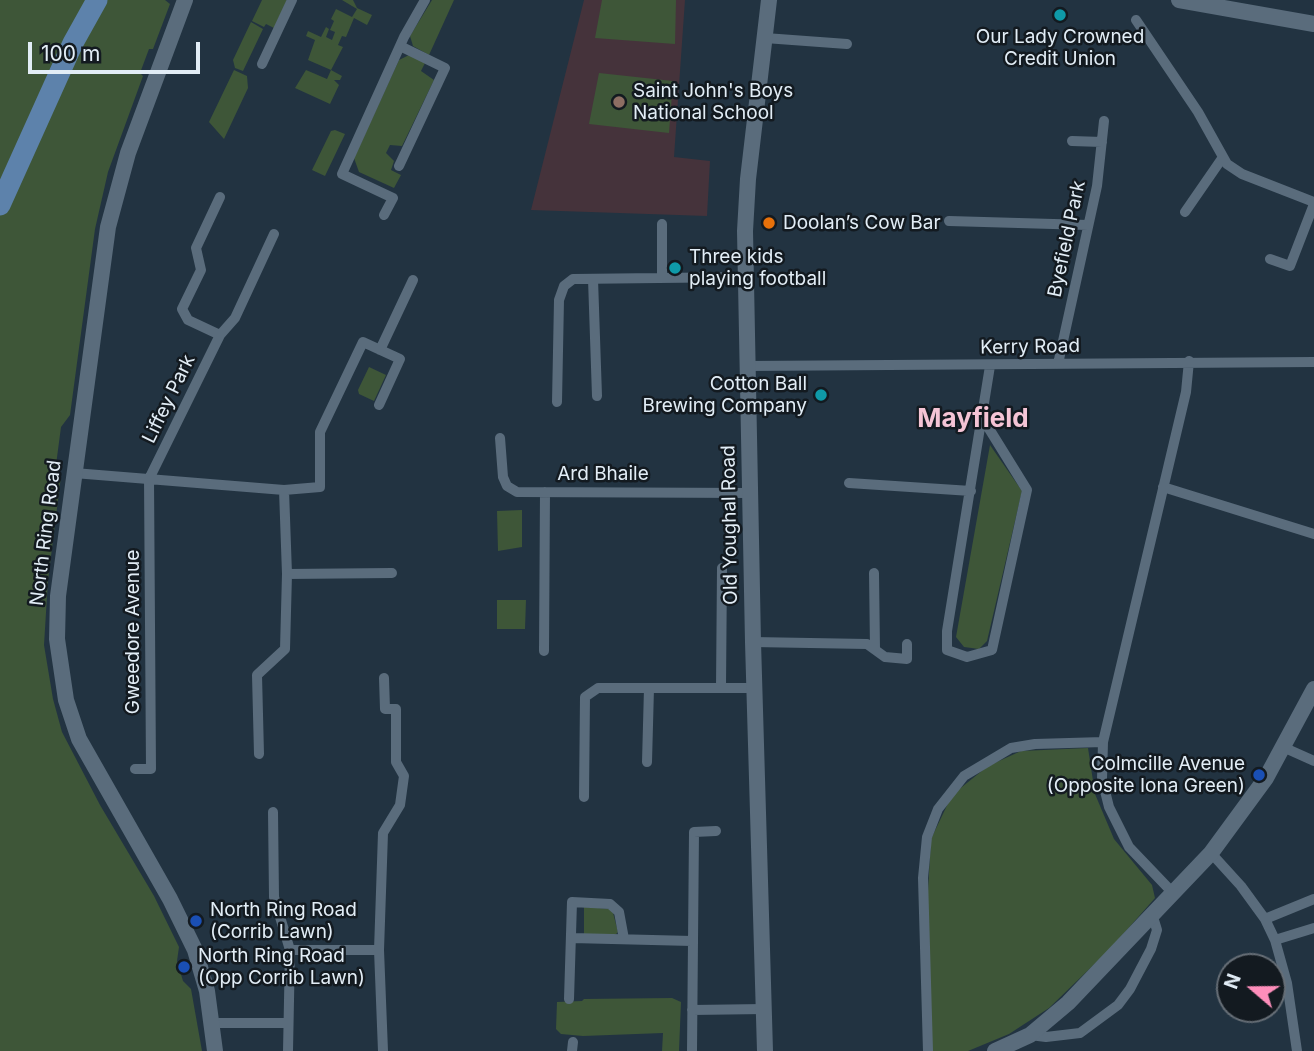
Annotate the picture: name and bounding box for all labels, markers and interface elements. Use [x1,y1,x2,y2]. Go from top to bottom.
marker: Our Lady Crowned Credit Union [1052,7,1068,23]
place label: Our Lady Crowned Credit Union [976,26,1144,70]
scale bar [32,28,203,72]
text: 100 m [41,41,100,66]
place label: Saint John's Boys National School [633,80,793,124]
marker: Saint John's Boys National School [611,94,627,110]
street label: Byefield Park [1044,179,1090,299]
place label: Doolan’s Cow Bar [783,212,941,234]
marker: Doolan’s Cow Bar [761,215,777,231]
place label: Three kids playing football [689,246,826,290]
marker: Three kids playing football [667,260,683,276]
street label: Kerry Road [980,335,1080,359]
street label: Liffey Park [138,351,200,447]
place label: Cotton Ball Brewing Company [643,373,807,417]
marker: Cotton Ball Brewing Company [813,387,829,403]
district label: Mayfield [917,403,1029,435]
street label: Old Youghal Road [717,445,743,605]
street label: North Ring Road [26,459,66,607]
street label: Ard Bhaile [557,463,649,485]
street label: Gweedore Avenue [122,550,144,714]
place label: Colmcille Avenue (Opposite Iona Green) [1047,753,1245,797]
marker: Colmcille Avenue (Opposite Iona Green) [1251,767,1267,783]
place label: North Ring Road (Corrib Lawn) [210,899,357,943]
marker: North Ring Road (Corrib Lawn) [188,913,204,929]
place label: North Ring Road (Opp Corrib Lawn) [198,945,365,989]
north arrow [1216,953,1286,1023]
marker: North Ring Road (Opp Corrib Lawn) [176,959,192,975]
text: N [1219,971,1246,992]

